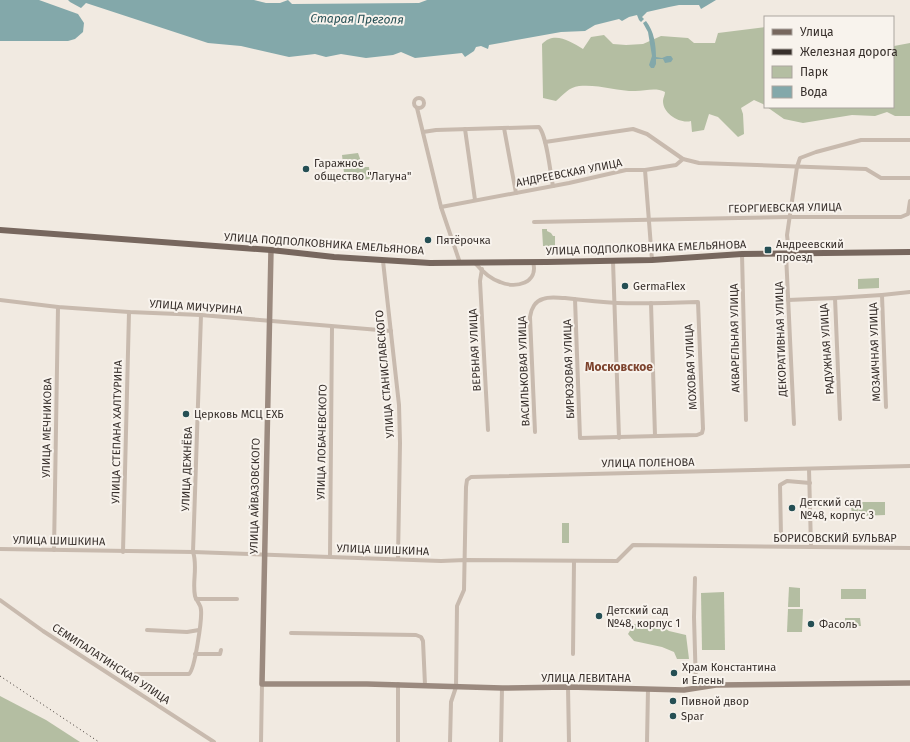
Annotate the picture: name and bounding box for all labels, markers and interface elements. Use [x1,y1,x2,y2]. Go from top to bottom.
water label: Старая Преголя [310,11,404,27]
legend [764,16,894,108]
text: Улица [800,25,834,39]
text: Железная дорога [800,45,898,59]
text: Парк [800,65,829,79]
text: Вода [800,85,827,99]
street label: АНДРЕЕВСКАЯ УЛИЦА [515,156,624,190]
place label: Гаражное общество "Лагуна" [314,157,411,183]
marker: Гаражное общество "Лагуна" [301,164,311,174]
street label: ГЕОРГИЕВСКАЯ УЛИЦА [728,200,843,215]
street label: УЛИЦА ПОДПОЛКОВНИКА ЕМЕЛЬЯНОВА [224,231,425,258]
place label: Пятёрочка [436,234,491,247]
marker: Пятёрочка [423,235,433,245]
street label: УЛИЦА ПОДПОЛКОВНИКА ЕМЕЛЬЯНОВА [546,238,747,258]
place label: Андреевский проезд [776,238,844,264]
marker: Андреевский проезд [763,245,773,255]
place label: GermaFlex [633,280,686,293]
street label: ДЕКОРАТИВНАЯ УЛИЦА [772,280,790,398]
marker: GermaFlex [620,281,630,291]
street label: АКВАРЕЛЬНАЯ УЛИЦА [728,283,742,393]
street label: УЛИЦА МИЧУРИНА [149,297,244,317]
street label: МОЗАИЧНАЯ УЛИЦА [867,301,883,402]
street label: РАДУЖНАЯ УЛИЦА [817,302,837,395]
street label: ВЕРБНАЯ УЛИЦА [466,308,484,392]
street label: УЛИЦА СТАНИСЛАВСКОГО [373,309,397,439]
street label: ВАСИЛЬКОВАЯ УЛИЦА [516,315,532,426]
street label: БИРЮЗОВАЯ УЛИЦА [561,318,577,419]
street label: МОХОВАЯ УЛИЦА [682,323,700,410]
street label: УЛИЦА СТЕПАНА ХАЛТУРИНА [109,359,125,504]
district label: Московское [585,360,653,374]
street label: УЛИЦА МЕЧНИКОВА [40,377,54,478]
street label: УЛИЦА ЛОБАЧЕВСКОГО [314,384,330,500]
place label: Церковь МСЦ ЕХБ [194,408,284,421]
marker: Церковь МСЦ ЕХБ [181,409,191,419]
street label: УЛИЦА ДЕЖНЁВА [178,426,195,512]
street label: УЛИЦА АЙВАЗОВСКОГО [247,438,263,554]
street label: УЛИЦА ПОЛЕНОВА [601,456,695,470]
place label: Детский сад №48, корпус 3 [799,496,874,522]
marker: Детский сад №48, корпус 3 [787,503,797,513]
street label: БОРИСОВСКИЙ БУЛЬВАР [773,532,897,545]
street label: УЛИЦА ШИШКИНА [13,534,106,548]
street label: УЛИЦА ШИШКИНА [336,542,430,558]
place label: Детский сад №48, корпус 1 [606,604,680,630]
marker: Детский сад №48, корпус 1 [594,611,604,621]
place label: Фасоль [819,618,858,631]
marker: Фасоль [806,619,816,629]
street label: СЕМИПАЛАТИНСКАЯ УЛИЦА [50,621,173,707]
place label: Храм Константина и Елены [682,661,776,687]
marker: Храм Константина и Елены [669,668,679,678]
street label: УЛИЦА ЛЕВИТАНА [541,672,631,685]
place label: Пивной двор [681,695,749,708]
marker: Пивной двор [668,696,678,706]
place label: Spar [681,710,704,723]
marker: Spar [668,711,678,721]

